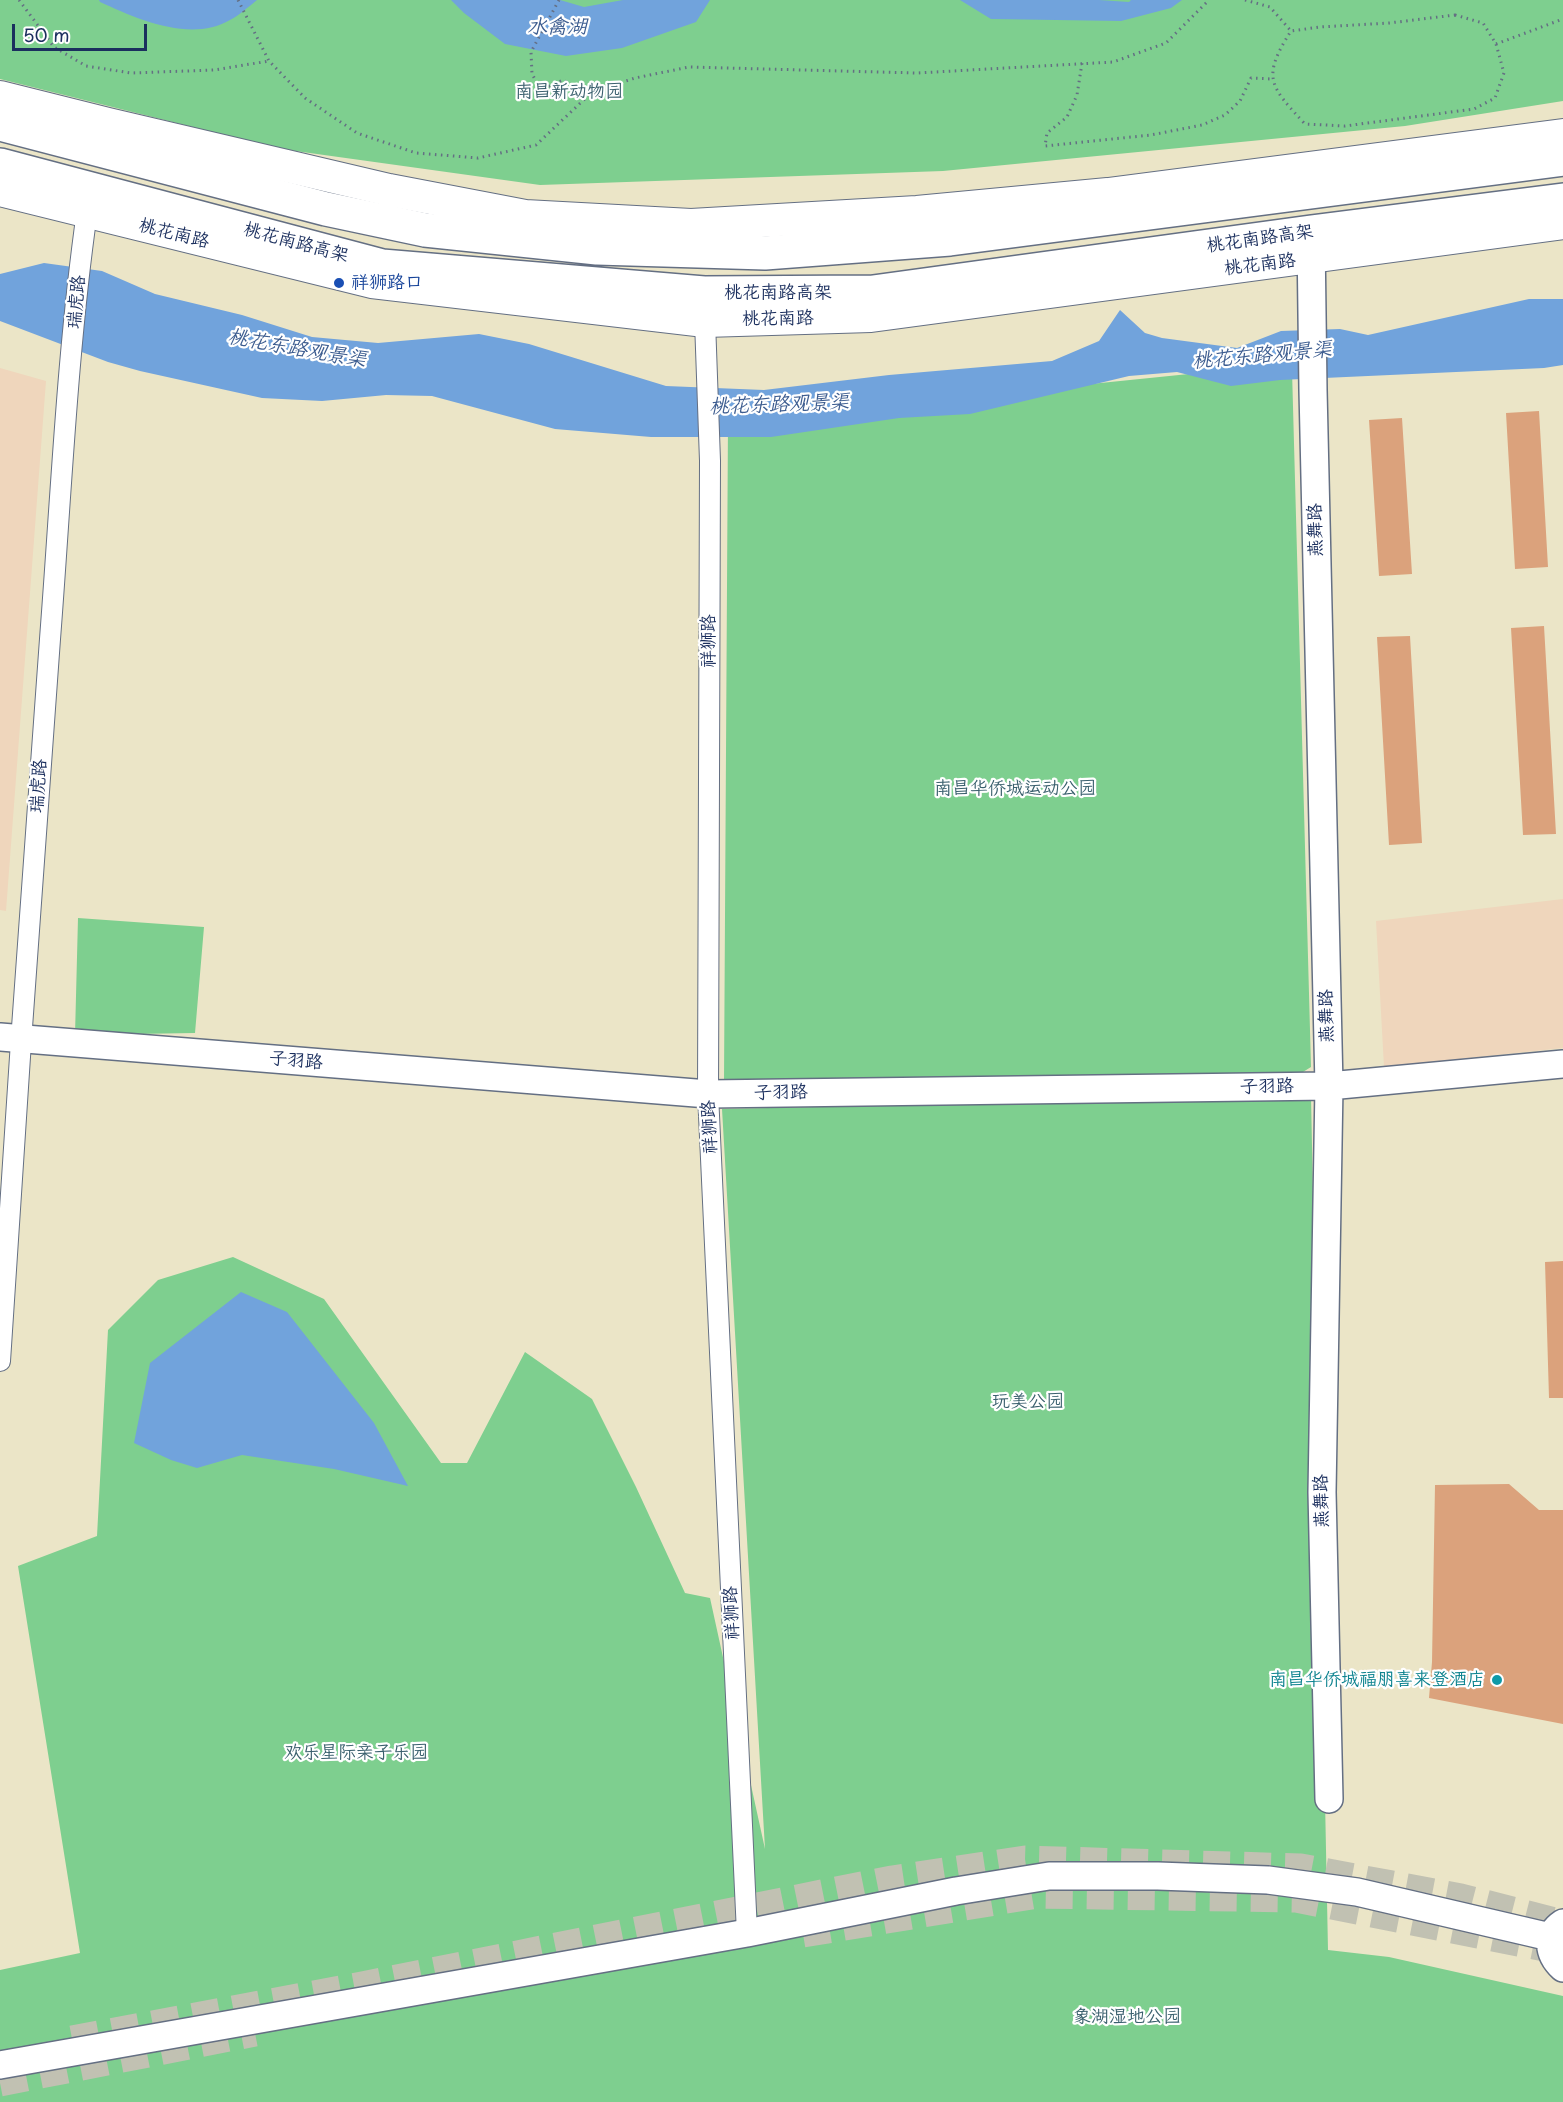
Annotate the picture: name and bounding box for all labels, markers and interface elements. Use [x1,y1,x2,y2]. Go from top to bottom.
scale bar [15,12,150,50]
water label: 水禽湖 [527,15,587,39]
text: 50 m [23,21,70,48]
park label: 南昌新动物园 [515,81,623,103]
street label: 桃花南路 [136,215,212,253]
street label: 桃花南路高架 [241,219,351,267]
street label: 桃花南路高架 [1205,221,1315,257]
street label: 桃花南路 [1223,250,1297,280]
place label: 祥狮路口 [351,272,423,294]
street label: 瑞虎路 [64,274,90,330]
marker: 祥狮路口 [332,276,346,290]
street label: 桃花南路高架 [724,282,832,304]
street label: 桃花南路 [742,308,814,330]
water label: 桃花东路观景渠 [226,325,368,373]
water label: 桃花东路观景渠 [1191,338,1333,374]
water label: 桃花东路观景渠 [709,391,849,419]
street label: 燕舞路 [1305,503,1327,557]
street label: 祥狮路 [698,614,720,668]
street label: 瑞虎路 [26,758,52,814]
park label: 南昌华侨城运动公园 [934,778,1096,800]
street label: 燕舞路 [1316,989,1338,1043]
street label: 子羽路 [268,1048,324,1074]
street label: 子羽路 [1240,1076,1294,1098]
street label: 子羽路 [754,1082,808,1104]
street label: 祥狮路 [698,1099,722,1155]
park label: 玩美公园 [992,1391,1064,1413]
street label: 燕舞路 [1311,1474,1333,1528]
street label: 祥狮路 [720,1585,744,1641]
place label: 南昌华侨城福朋喜来登酒店 [1269,1669,1485,1691]
marker: 南昌华侨城福朋喜来登酒店 [1490,1673,1504,1687]
park label: 欢乐星际亲子乐园 [284,1742,428,1764]
park label: 象湖湿地公园 [1073,2006,1181,2028]

